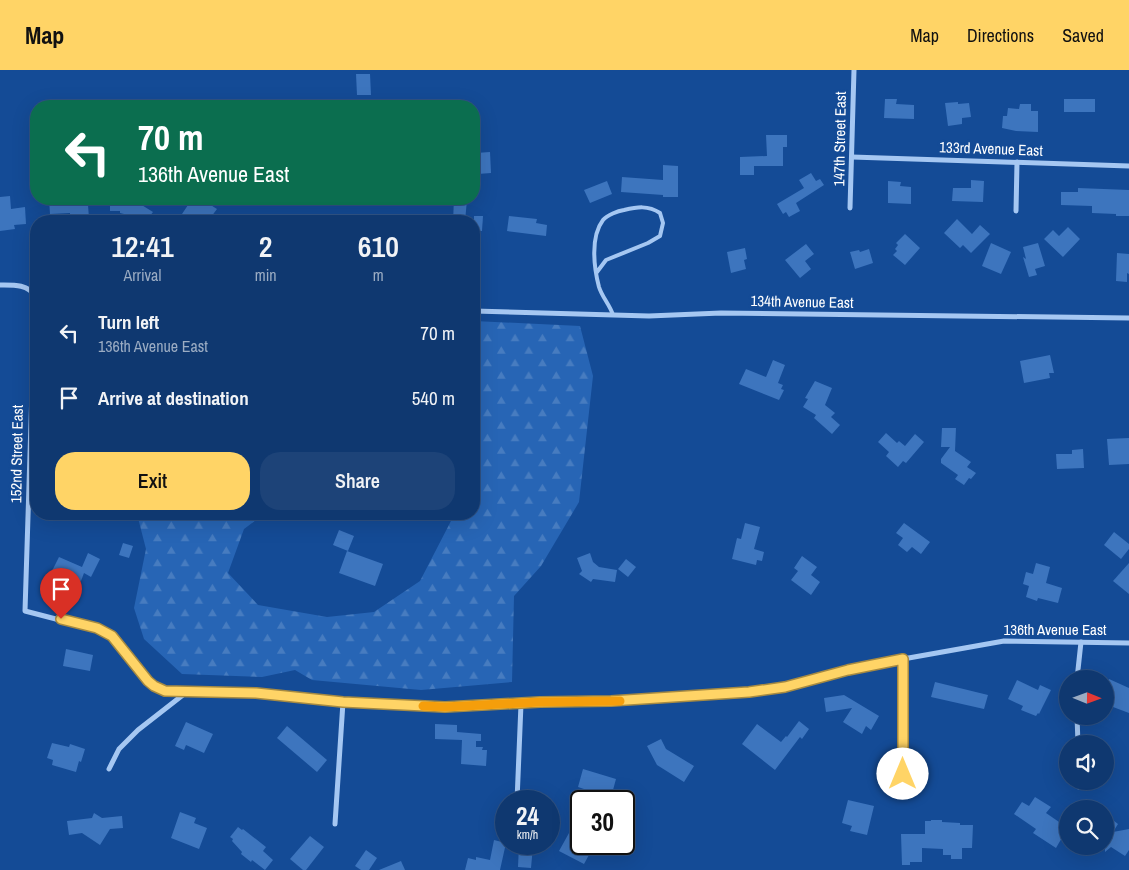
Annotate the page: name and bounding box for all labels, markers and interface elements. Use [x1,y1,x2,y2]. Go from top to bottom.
text: Map [25,19,64,51]
text: Map [910,23,939,48]
text: Directions [967,23,1034,48]
text: Saved [1062,23,1104,48]
street label: 147th Street East [828,91,851,187]
text: 70 m [138,114,203,161]
icon: left [55,120,120,185]
street label: 133rd Avenue East [939,136,1044,161]
text: 136th Avenue East [138,159,289,189]
text: 12:41 [111,226,174,266]
text: 2 [259,226,273,266]
text: 610 [358,226,399,266]
text: Arrival [123,264,161,286]
text: min [255,264,277,286]
text: m [373,264,384,286]
street label: 134th Avenue East [750,290,854,313]
text: Turn left [98,309,159,335]
icon: left [55,319,83,347]
text: 70 m [420,320,455,346]
text: 136th Avenue East [98,335,208,357]
icon: arrive [55,384,83,412]
text: Arrive at destination [98,385,249,411]
text: 540 m [412,385,455,411]
street label: 152nd Street East [5,404,28,503]
button: Exit [55,452,250,510]
button: Share [260,452,455,510]
pin [40,568,82,619]
icon: arrive [47,575,75,603]
street label: 136th Avenue East [1003,619,1107,640]
north arrow [1059,670,1114,725]
map controls [1059,670,1114,855]
button: sound [1059,735,1114,790]
position arrow [876,747,928,799]
speed limit sign: 30 [570,790,635,855]
text: 24 [516,799,539,833]
button: search [1059,800,1114,855]
text: km/h [517,827,538,843]

